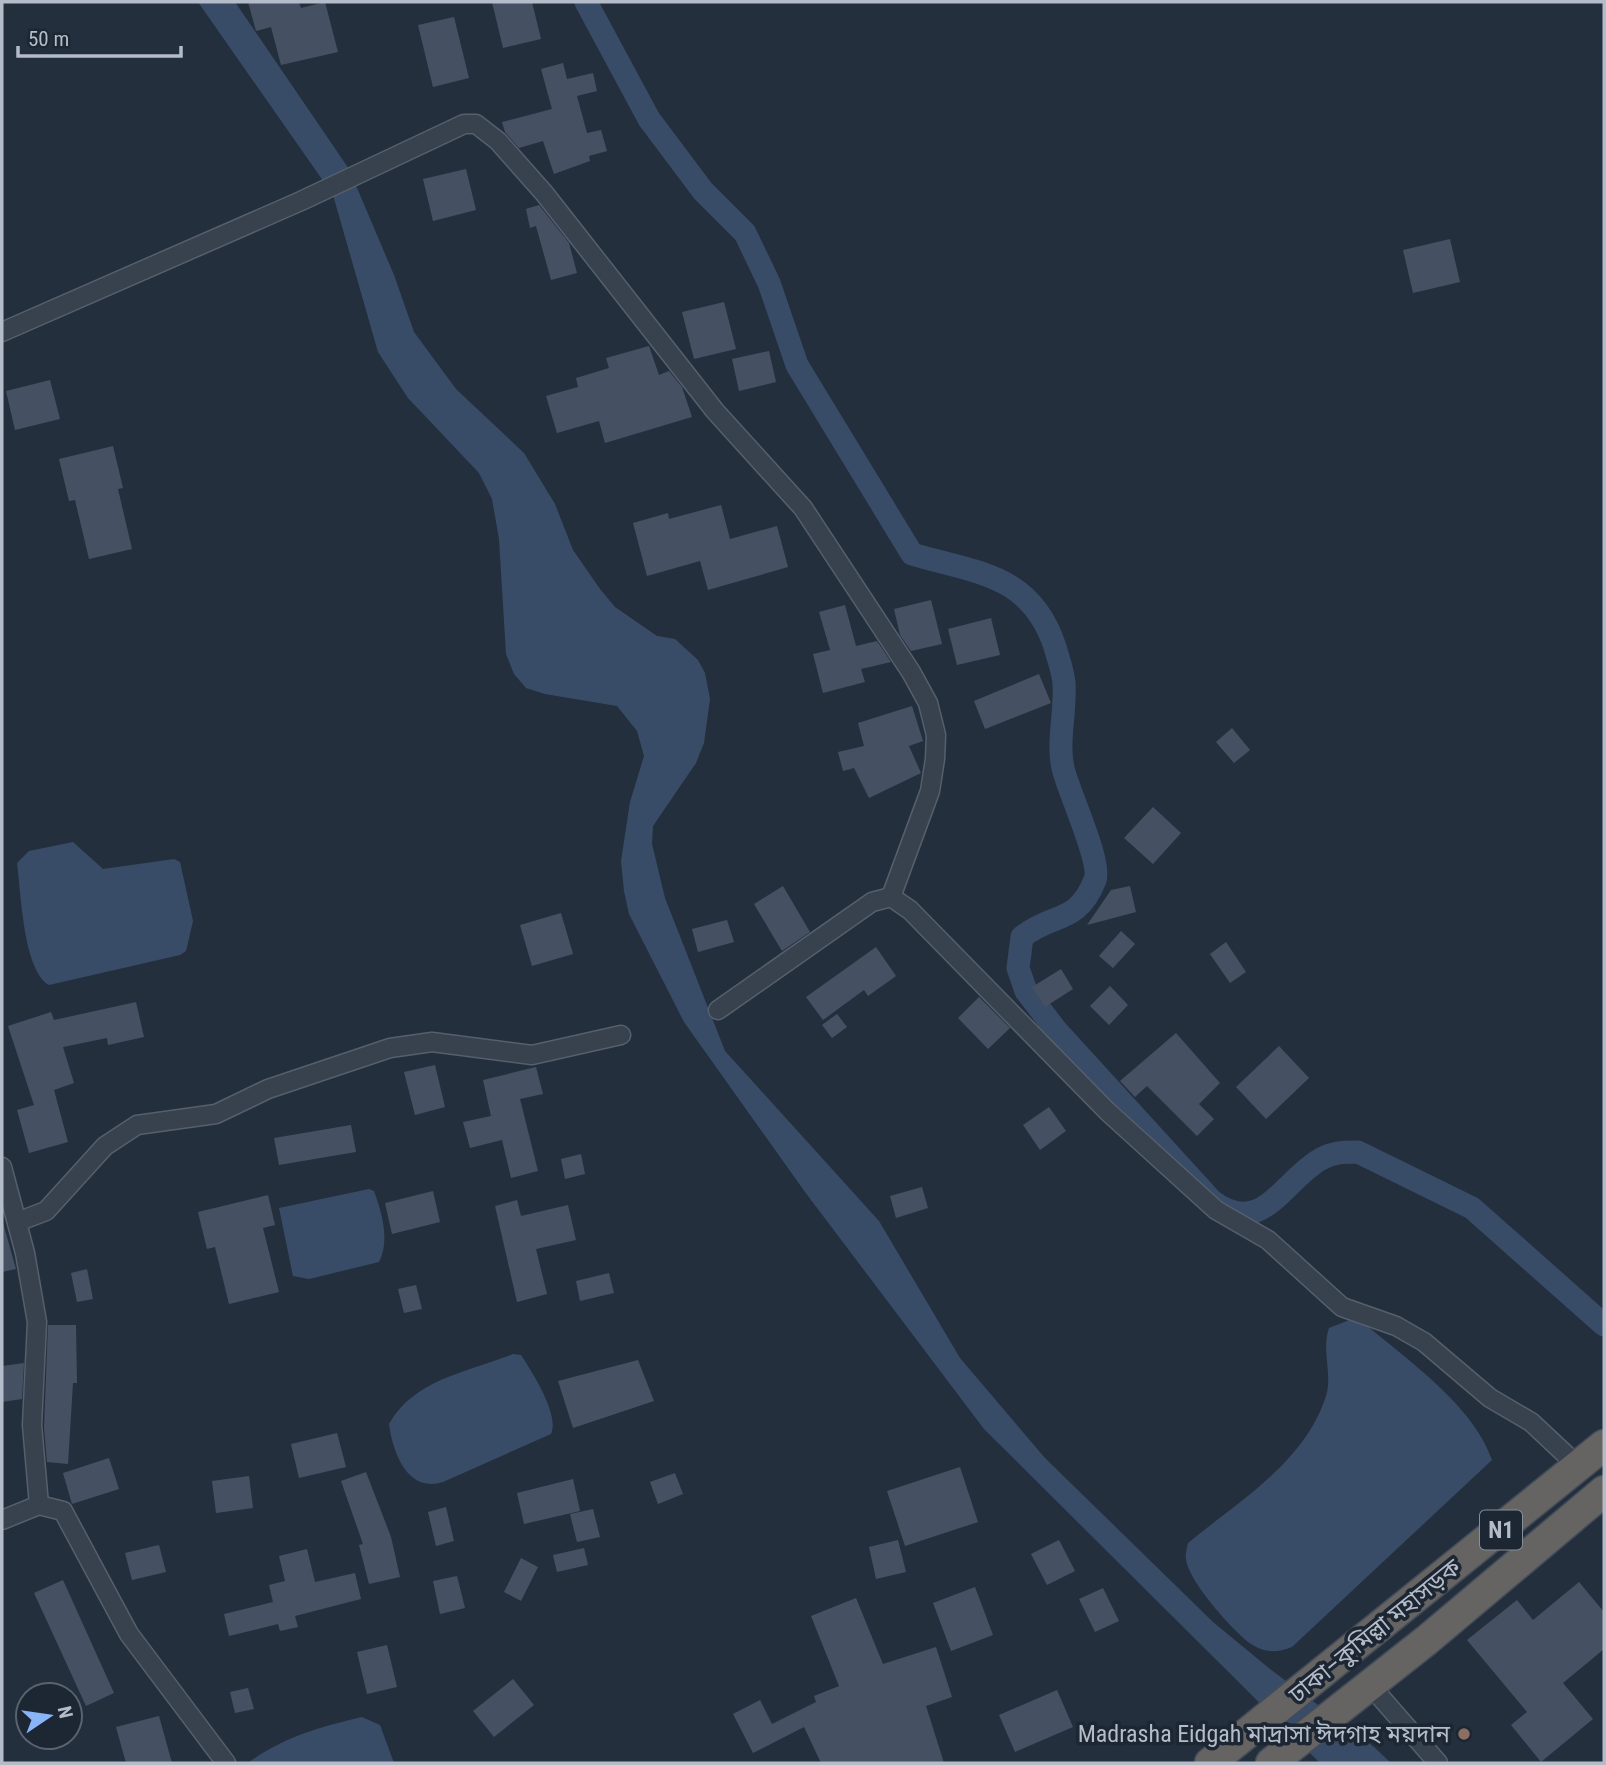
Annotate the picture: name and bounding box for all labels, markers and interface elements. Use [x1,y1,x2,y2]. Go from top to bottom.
scale bar [18,14,180,58]
text: 50 m [28,27,69,51]
road number: N1 [1480,1511,1522,1550]
street label: ঢাকা–কুমিল্লা মহাসড়ক [1283,1553,1467,1709]
north arrow [14,1681,84,1751]
text: N [53,1704,78,1721]
place label: Madrasha Eidgah মাদ্রাসা ঈদগাহ ময়দান [1078,1720,1451,1748]
marker: Madrasha Eidgah মাদ্রাসা ঈদগাহ ময়দান [1456,1726,1472,1742]

